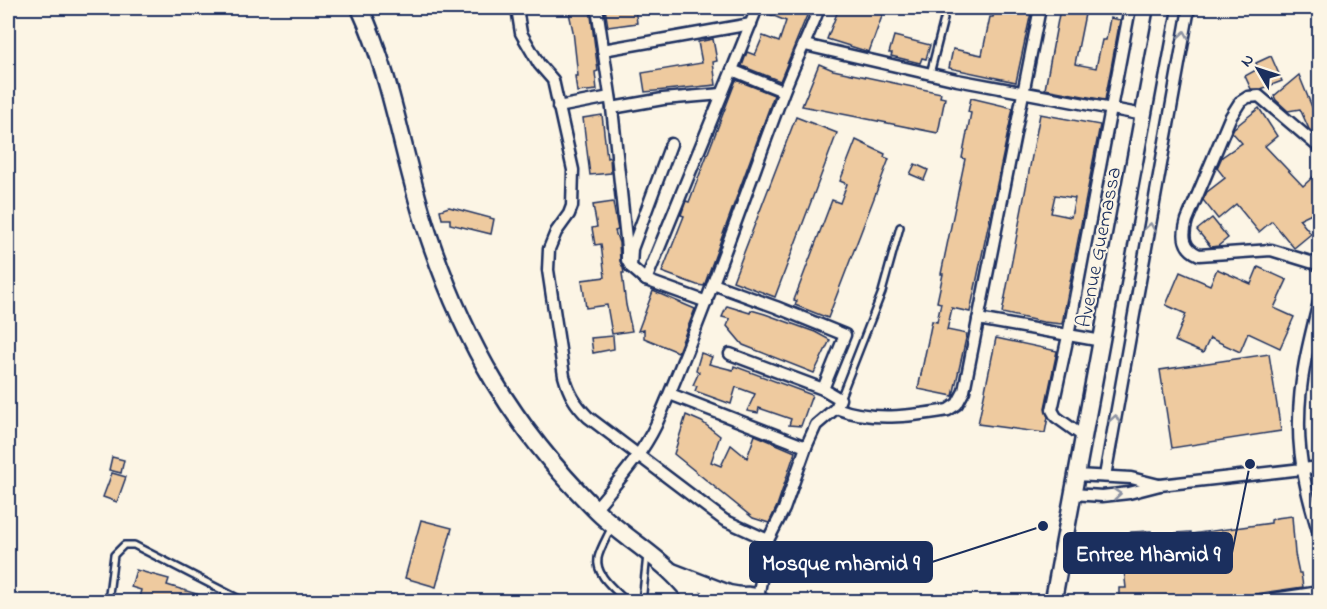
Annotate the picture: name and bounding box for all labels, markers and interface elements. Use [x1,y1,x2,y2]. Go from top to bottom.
one-way arrow [1177,30,1190,40]
north arrow [1228,39,1288,99]
text: N [1235,49,1261,73]
street label: Avenue Guemassa [1070,165,1130,330]
one-way arrow [1143,222,1156,232]
one-way arrow [1108,414,1121,424]
one-way arrow [1112,488,1121,501]
callout: Entree Mhamid 9 [1064,533,1232,573]
text: Entree Mhamid 9 [1076,540,1221,572]
callout: Mosque mhamid 9 [750,542,932,582]
text: Mosque mhamid 9 [762,549,920,581]

